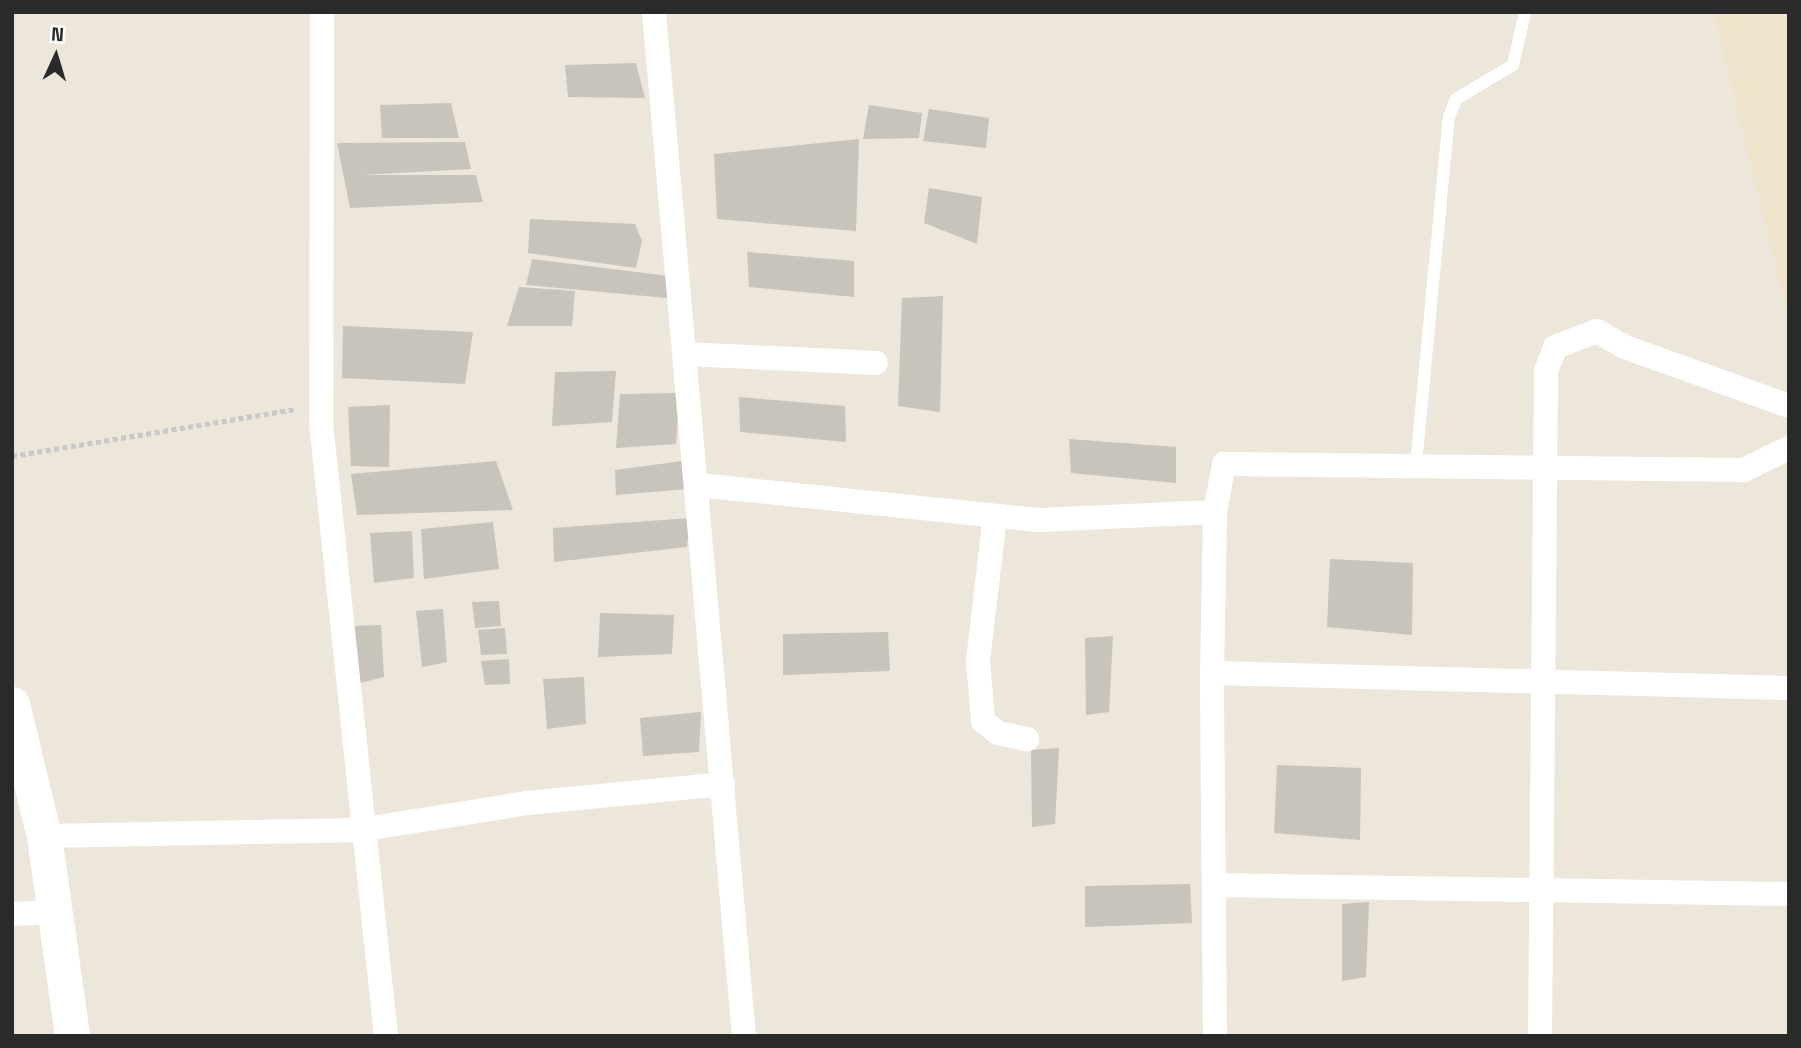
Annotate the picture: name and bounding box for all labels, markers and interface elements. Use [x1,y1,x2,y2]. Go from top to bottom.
north arrow [21,21,91,91]
text: N [50,22,65,47]

